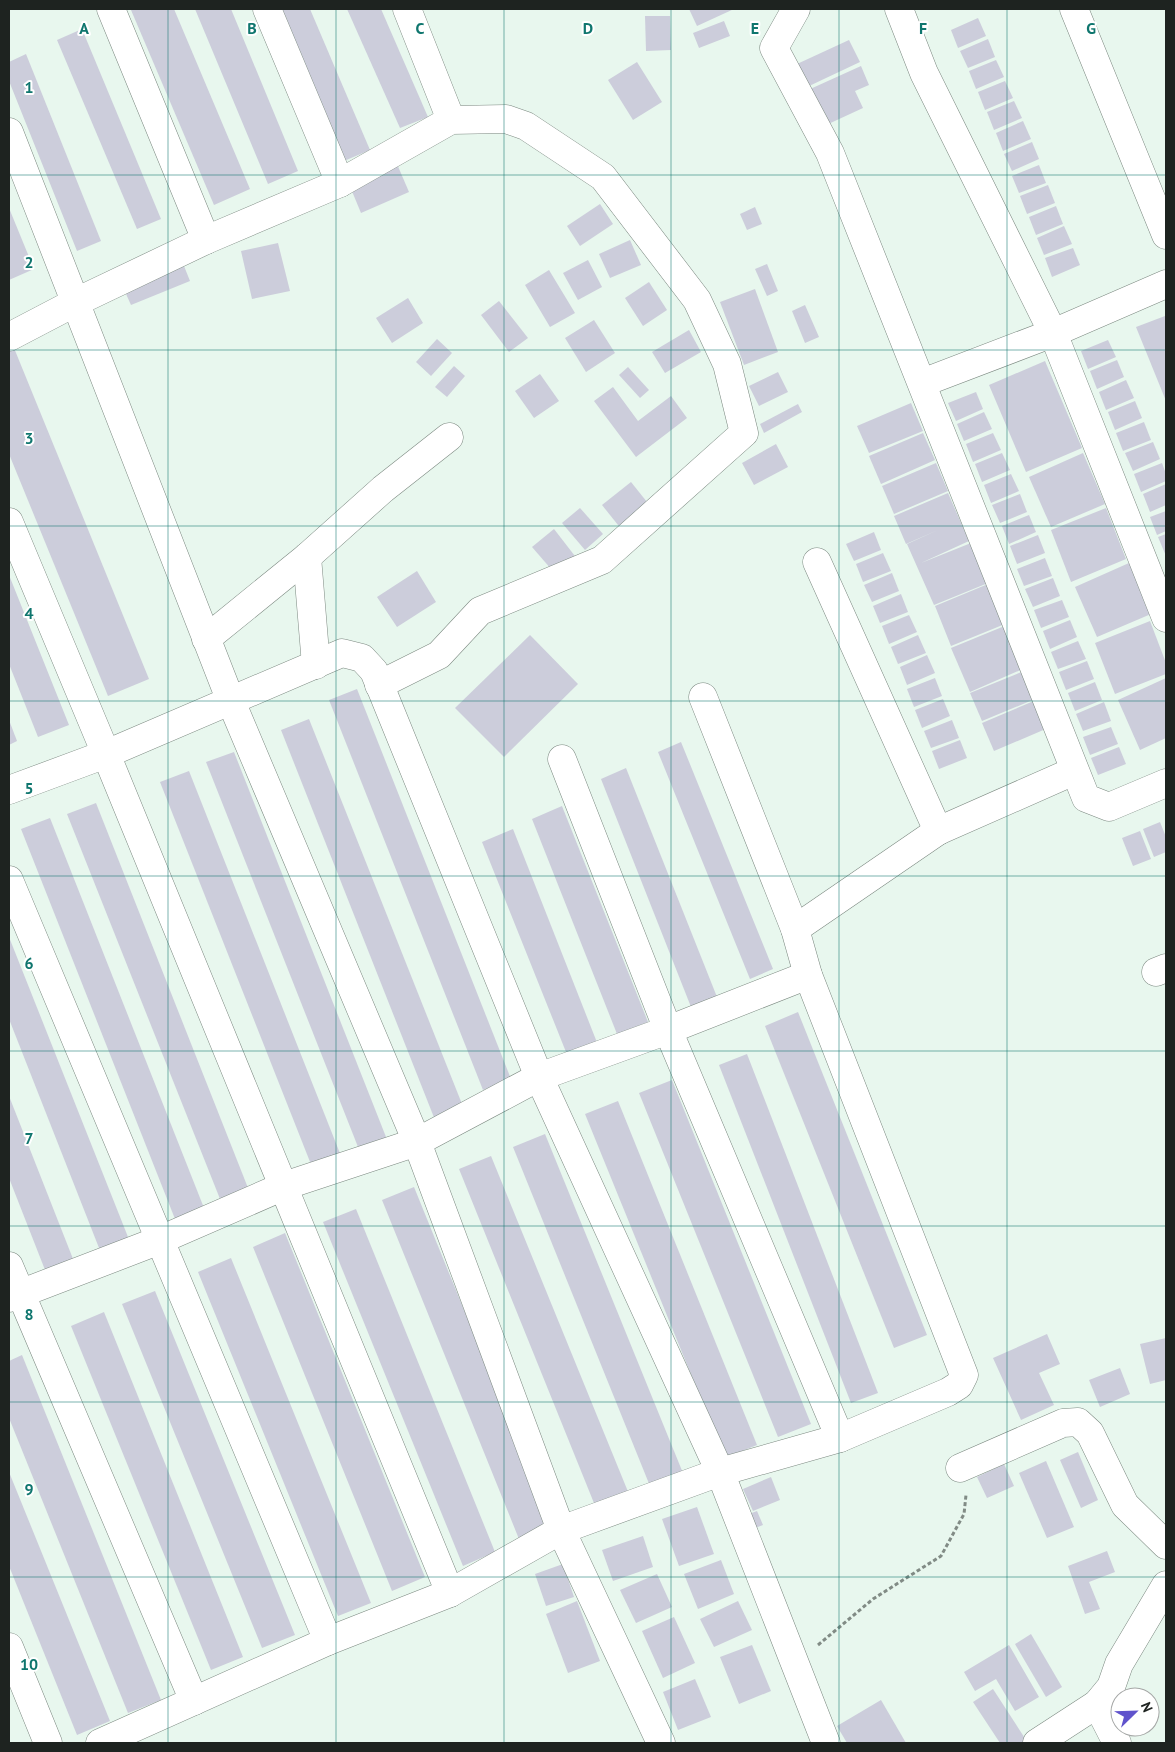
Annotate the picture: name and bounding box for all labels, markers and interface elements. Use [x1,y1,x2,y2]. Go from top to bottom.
text: A [79,18,89,38]
text: B [247,18,257,38]
text: C [416,18,425,38]
text: D [583,18,593,38]
text: E [751,18,759,38]
text: F [919,18,927,38]
text: G [1086,18,1096,38]
text: 1 [24,77,34,97]
text: 2 [24,252,34,272]
text: 3 [24,428,34,448]
text: 4 [24,603,34,623]
text: 5 [24,778,34,798]
text: 6 [24,953,34,973]
text: 7 [24,1128,34,1148]
text: 8 [24,1304,34,1324]
text: 9 [24,1479,34,1499]
text: 10 [20,1654,38,1674]
north arrow [1110,1687,1160,1737]
text: N [1137,1699,1157,1715]

